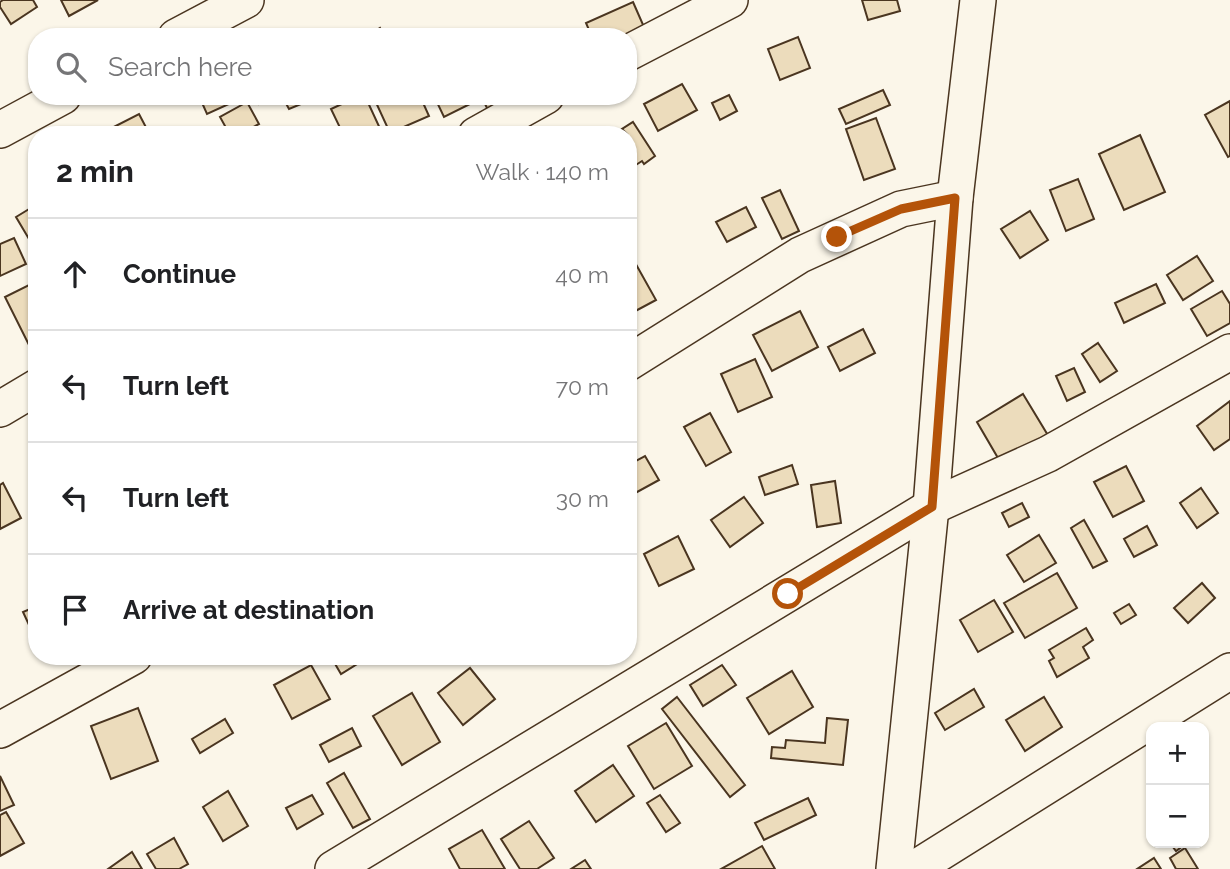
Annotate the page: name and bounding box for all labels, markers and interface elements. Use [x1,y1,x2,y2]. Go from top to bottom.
search box [28,28,637,105]
icon: search [52,48,90,86]
text: Search here [108,52,252,82]
text: 2 min [56,154,134,189]
text: Walk · 140 m [476,158,609,185]
route end [821,221,852,252]
icon: ahead [56,255,94,293]
text: Continue [123,259,236,289]
text: 40 m [555,261,609,288]
icon: left [56,367,94,405]
text: Turn left [123,371,229,401]
text: 70 m [556,373,609,400]
icon: left [56,479,94,517]
text: Turn left [123,483,229,513]
text: 30 m [556,485,609,512]
route start [772,578,803,609]
icon: arrive [56,591,94,629]
text: Arrive at destination [123,595,374,625]
map controls [1146,722,1209,848]
button: + [1146,722,1209,785]
button: − [1146,785,1209,848]

